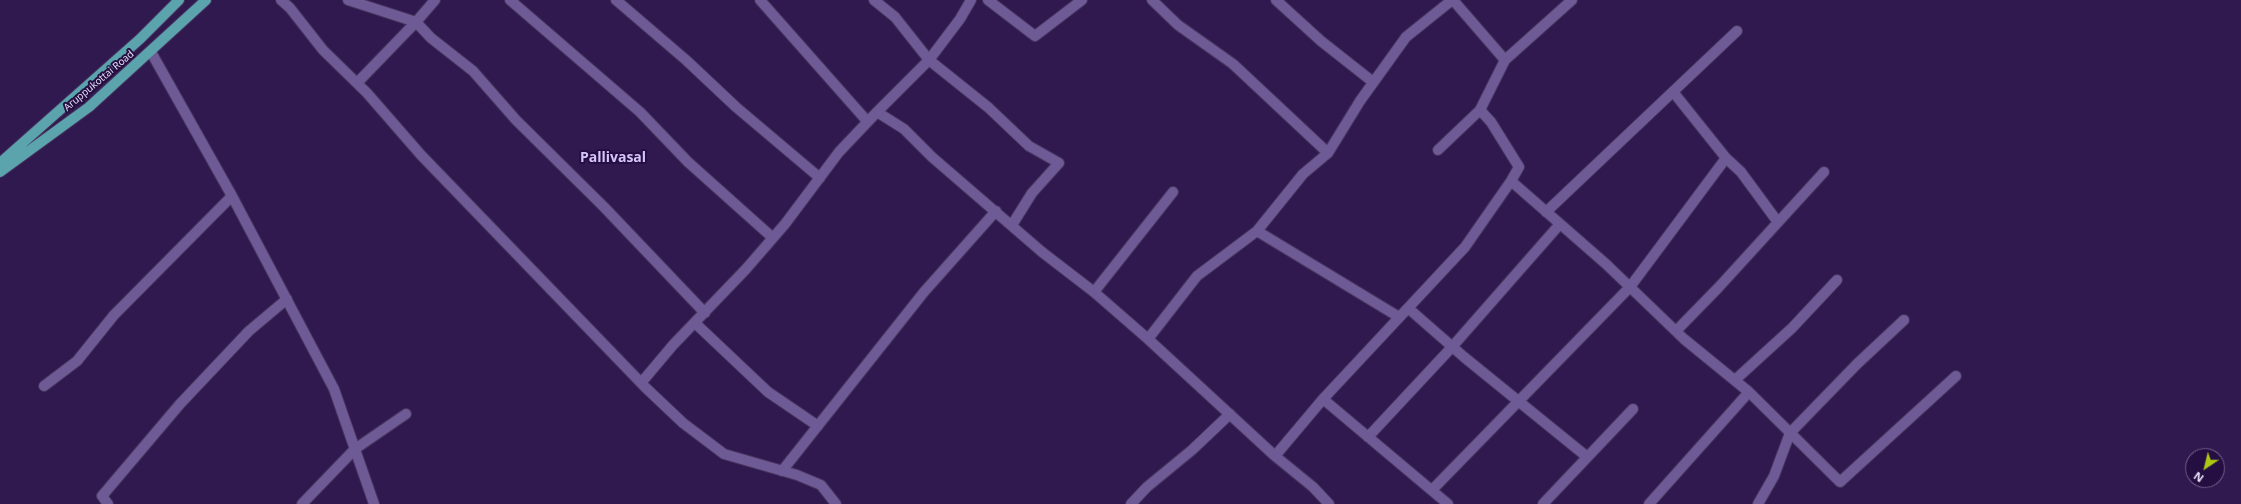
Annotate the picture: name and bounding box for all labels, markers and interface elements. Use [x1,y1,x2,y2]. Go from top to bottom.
street label: Aruppukottai Road [61,48,137,114]
district label: Pallivasal [580,150,646,166]
north arrow [2185,448,2225,488]
text: N [2190,469,2206,486]

